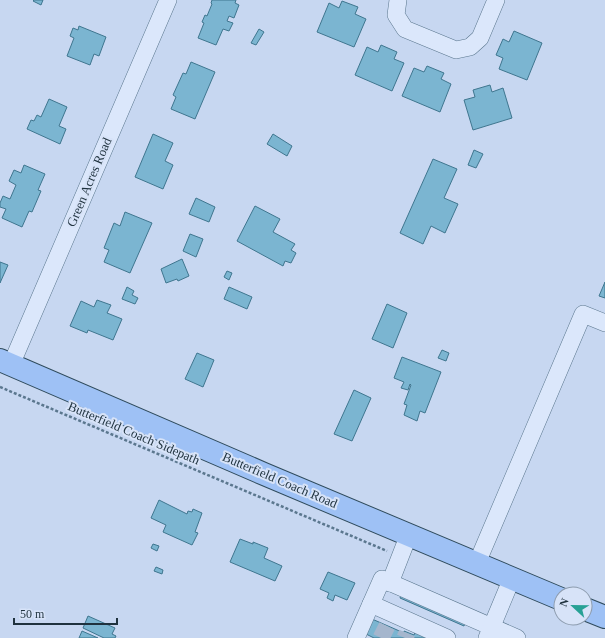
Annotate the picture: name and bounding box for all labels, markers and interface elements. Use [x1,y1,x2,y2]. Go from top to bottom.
street label: Green Acres Road [63,135,115,229]
street label: Butterfield Coach Sidepath [66,398,203,468]
street label: Butterfield Coach Road [220,449,340,511]
north arrow [553,586,593,626]
text: N [557,596,571,608]
scale bar [14,600,117,626]
text: 50 m [20,607,45,621]

